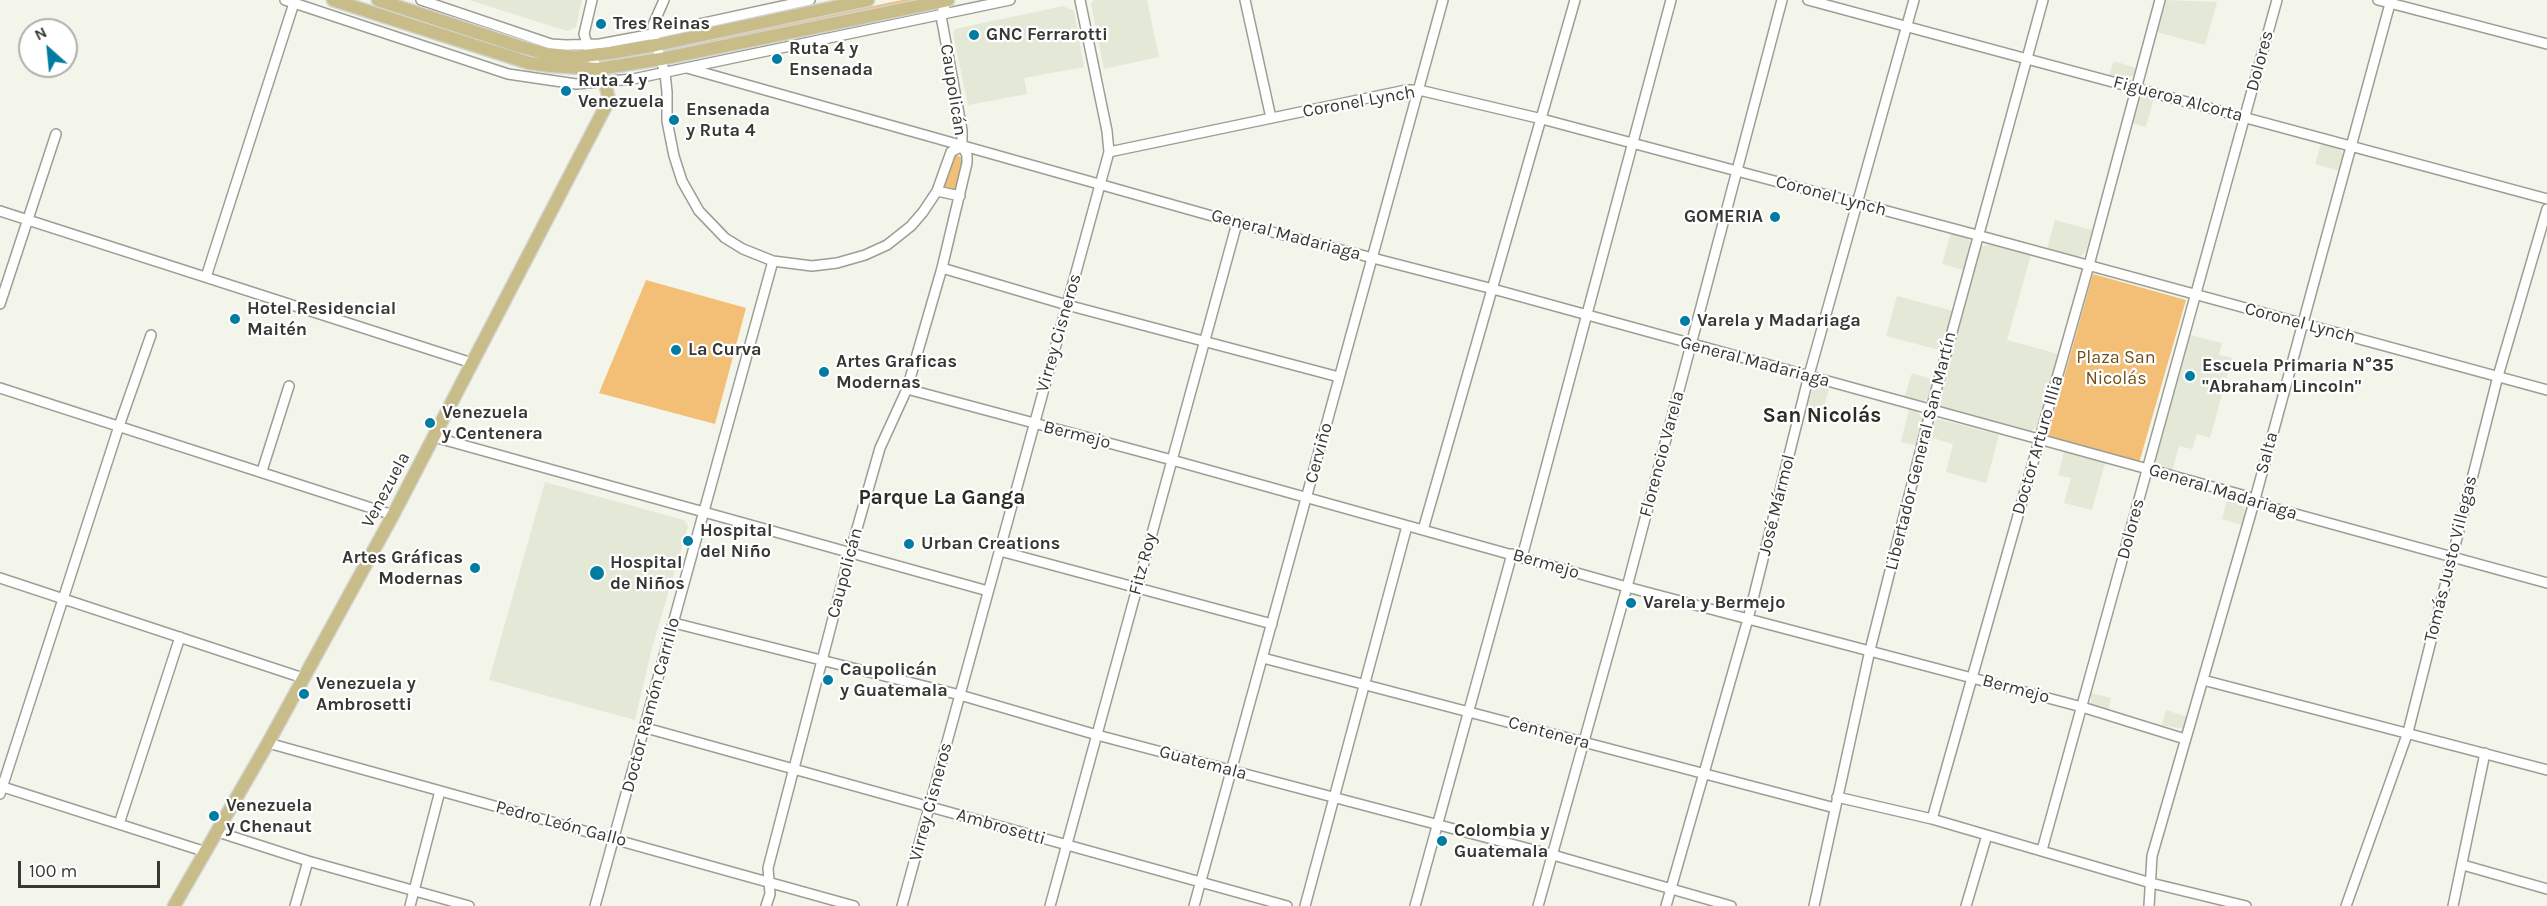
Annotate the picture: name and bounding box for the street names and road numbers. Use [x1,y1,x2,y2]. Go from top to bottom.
street label: Dolores [2242,28,2278,94]
street label: Caupolicán [935,43,971,137]
street label: Figueroa Alcorta [2111,71,2245,127]
street label: Coronel Lynch [1301,81,1417,123]
street label: Coronel Lynch [1773,171,1889,221]
street label: General Madariaga [1209,205,1363,265]
street label: Virrey Cisneros [1032,271,1086,395]
street label: Coronel Lynch [2242,298,2358,348]
street label: Libertador General San Martín [1881,329,1961,573]
street label: General Madariaga [1678,332,1832,392]
street label: Doctor Arturo Illia [2008,373,2068,517]
street label: Florencio Varela [1635,388,1689,520]
street label: Bermejo [1041,416,1113,454]
street label: Cerviño [1301,420,1337,486]
street label: Salta [2251,430,2283,476]
street label: Venezuela [357,448,415,532]
street label: José Mármol [1754,452,1800,558]
street label: General Madariaga [2146,459,2300,525]
street label: Tomás Justo Villegas [2420,474,2482,644]
street label: Dolores [2113,496,2149,562]
street label: Caupolicán [823,525,867,621]
street label: Fitz Roy [1124,530,1162,598]
street label: Bermejo [1510,544,1582,584]
street label: Doctor Ramón Carrillo [617,615,685,795]
street label: Bermejo [1980,670,2052,708]
street label: Centenera [1506,712,1592,754]
street label: Virrey Cisneros [905,740,957,864]
street label: Guatemala [1157,741,1249,785]
street label: Pedro León Gallo [493,796,629,852]
street label: Ambrosetti [954,804,1048,850]

